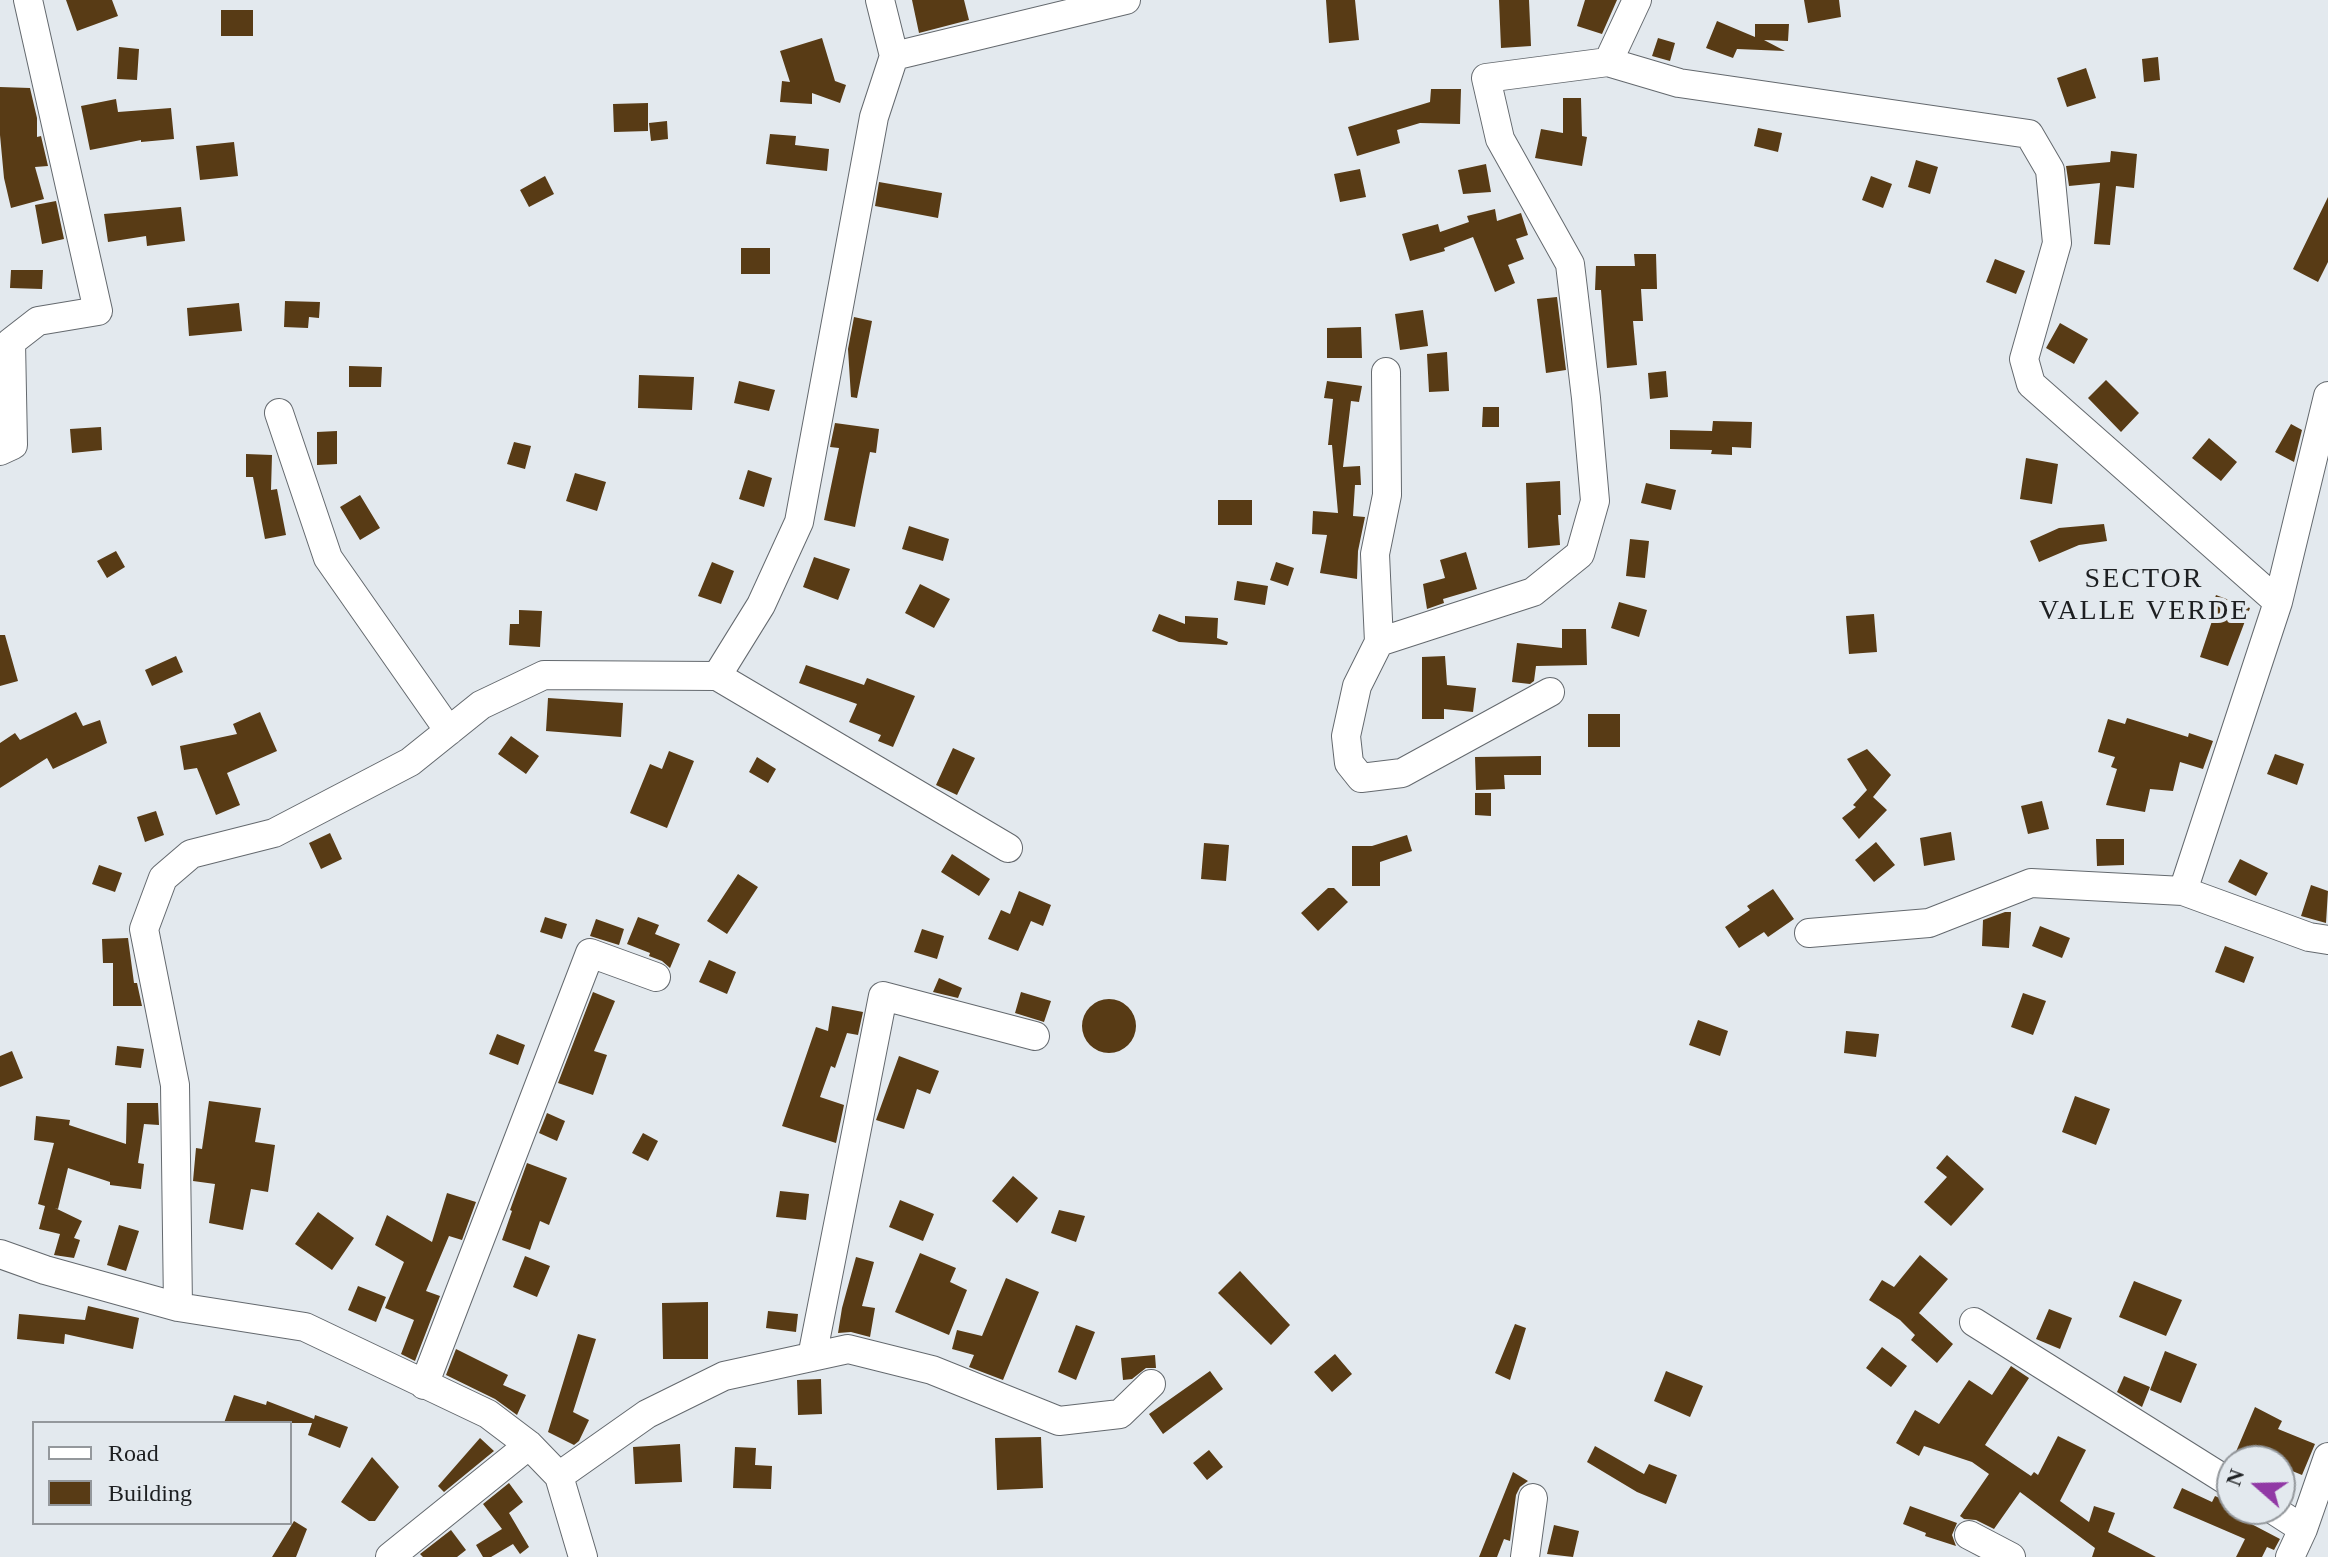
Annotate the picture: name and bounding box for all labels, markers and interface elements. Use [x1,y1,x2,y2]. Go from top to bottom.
district label: SECTOR VALLE VERDE [2039,563,2249,629]
legend [32,1421,292,1525]
text: Road [108,1440,159,1466]
north arrow [2216,1445,2296,1525]
text: N [2220,1466,2249,1489]
text: Building [108,1480,192,1506]

